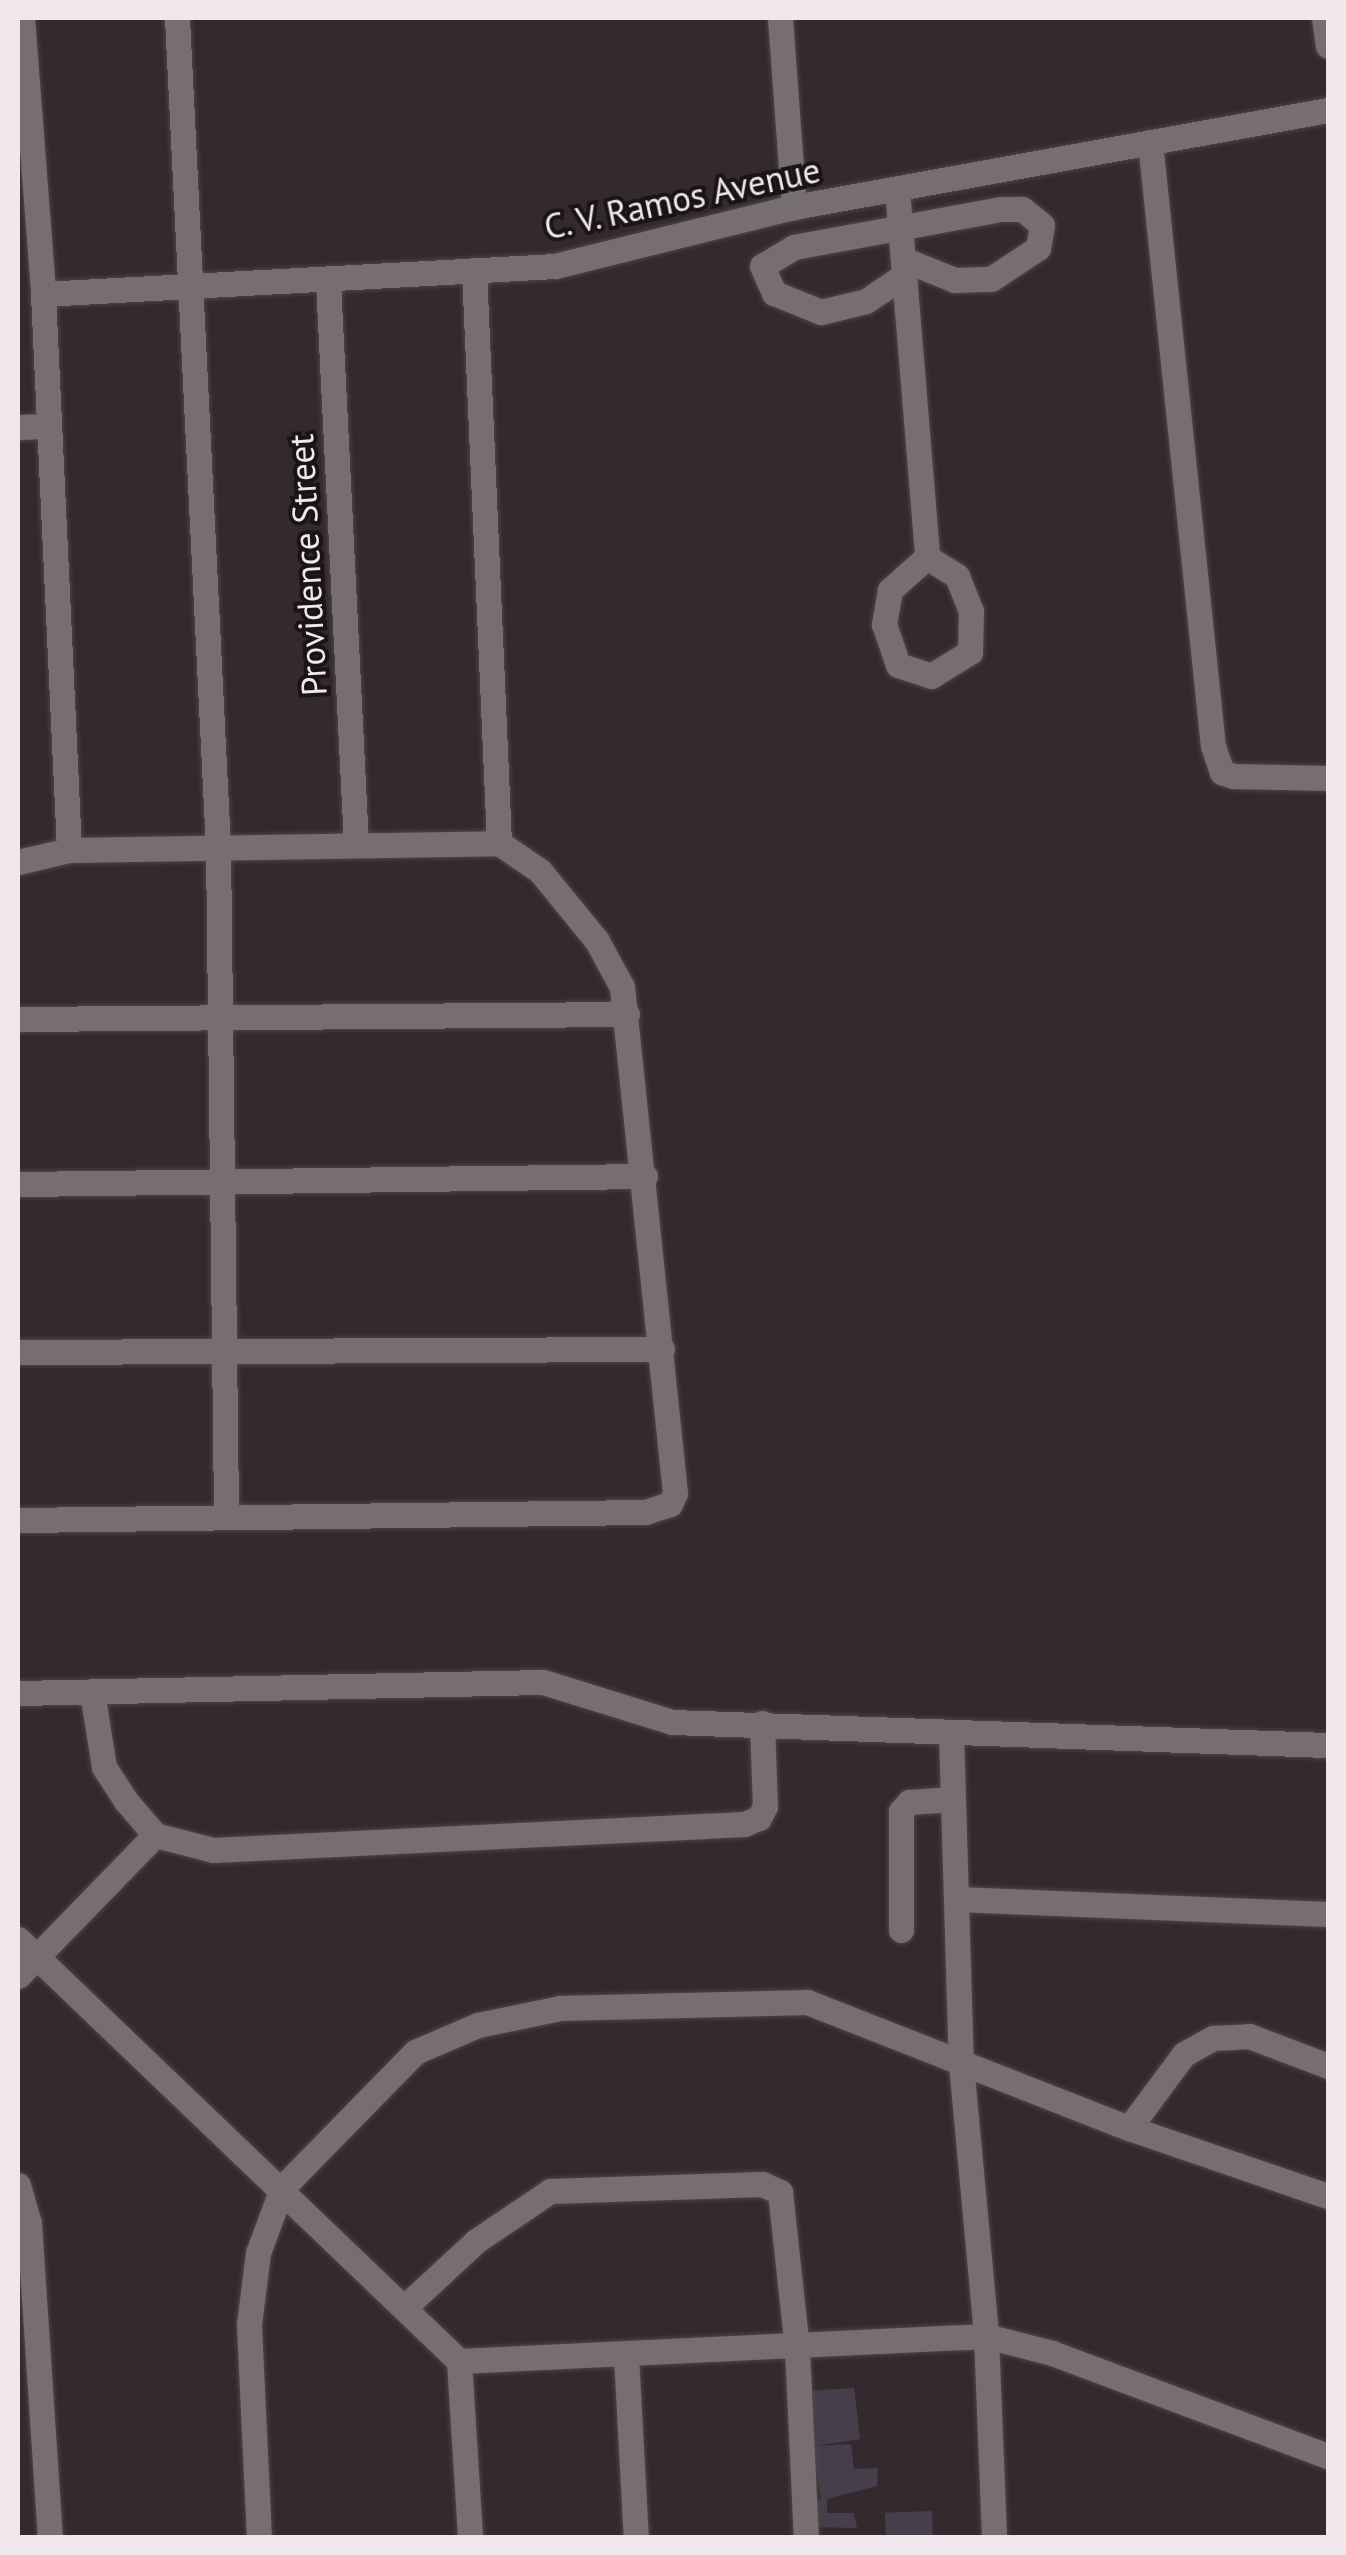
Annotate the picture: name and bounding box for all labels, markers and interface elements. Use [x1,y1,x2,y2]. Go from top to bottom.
street label: C. V. Ramos Avenue [536,147,828,249]
street label: Providence Street [279,433,335,697]

